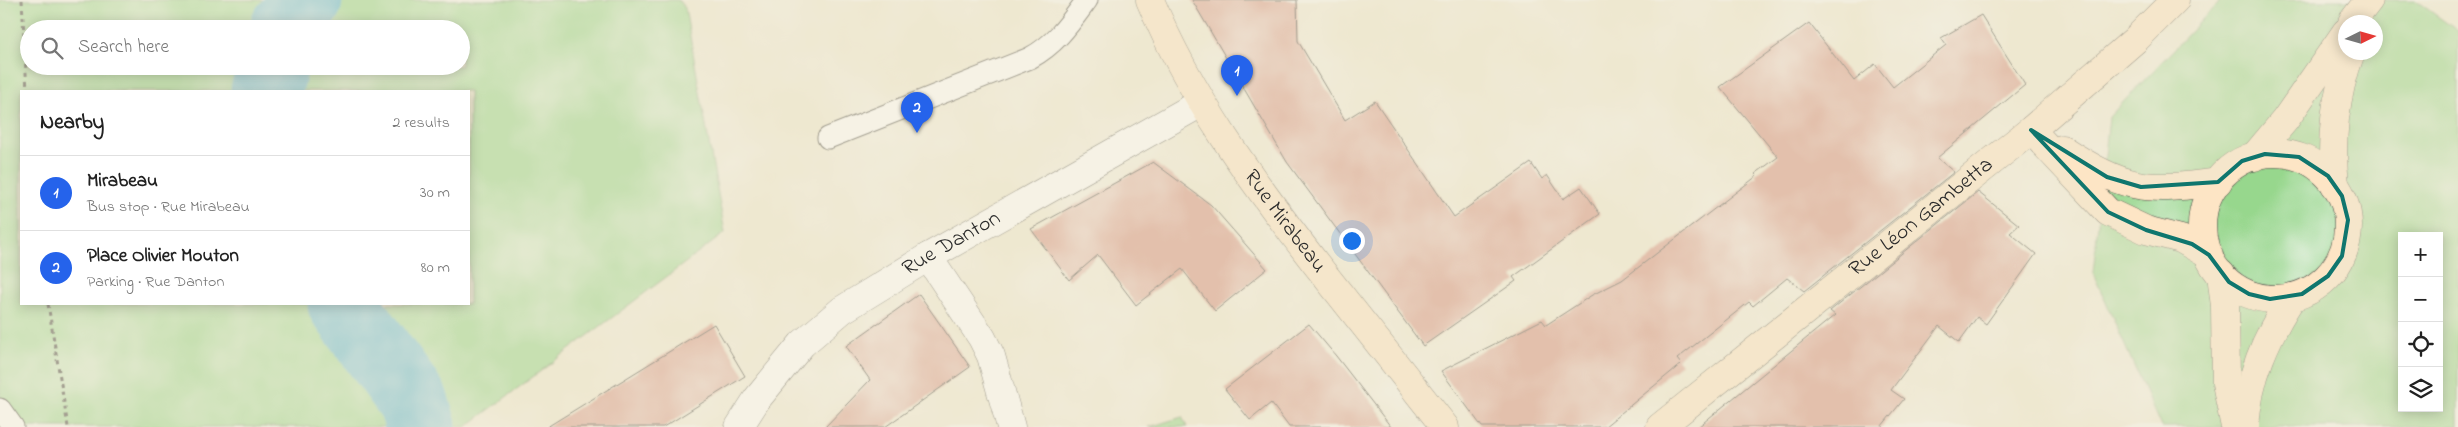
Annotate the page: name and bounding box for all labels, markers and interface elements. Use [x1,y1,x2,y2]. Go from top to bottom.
north arrow [2338,15,2383,60]
search box [20,20,470,75]
icon: search [38,34,66,62]
text: Search here [78,34,169,61]
pin: 1 [1221,55,1253,96]
pin: 2 [901,92,933,133]
text: Nearby [40,108,104,138]
text: 2 results [392,111,450,135]
street label: Rue Léon Gambetta [1842,150,2001,285]
street label: Rue Mirabeau [1235,163,1334,280]
text: Mirabeau [87,168,158,195]
text: 1 [53,181,59,205]
text: 30 m [420,181,450,205]
text: Bus stop · Rue Mirabeau [87,195,250,219]
street label: Rue Danton [896,203,1007,285]
your location [1339,228,1365,254]
map controls [2398,232,2443,412]
button: + [2398,232,2443,277]
text: Place Olivier Mouton [87,243,239,270]
text: 2 [52,256,60,280]
text: 80 m [421,256,450,280]
text: Parking · Rue Danton [87,270,224,294]
button: − [2398,277,2443,322]
button: locate [2398,322,2443,367]
button: layers [2398,367,2443,412]

